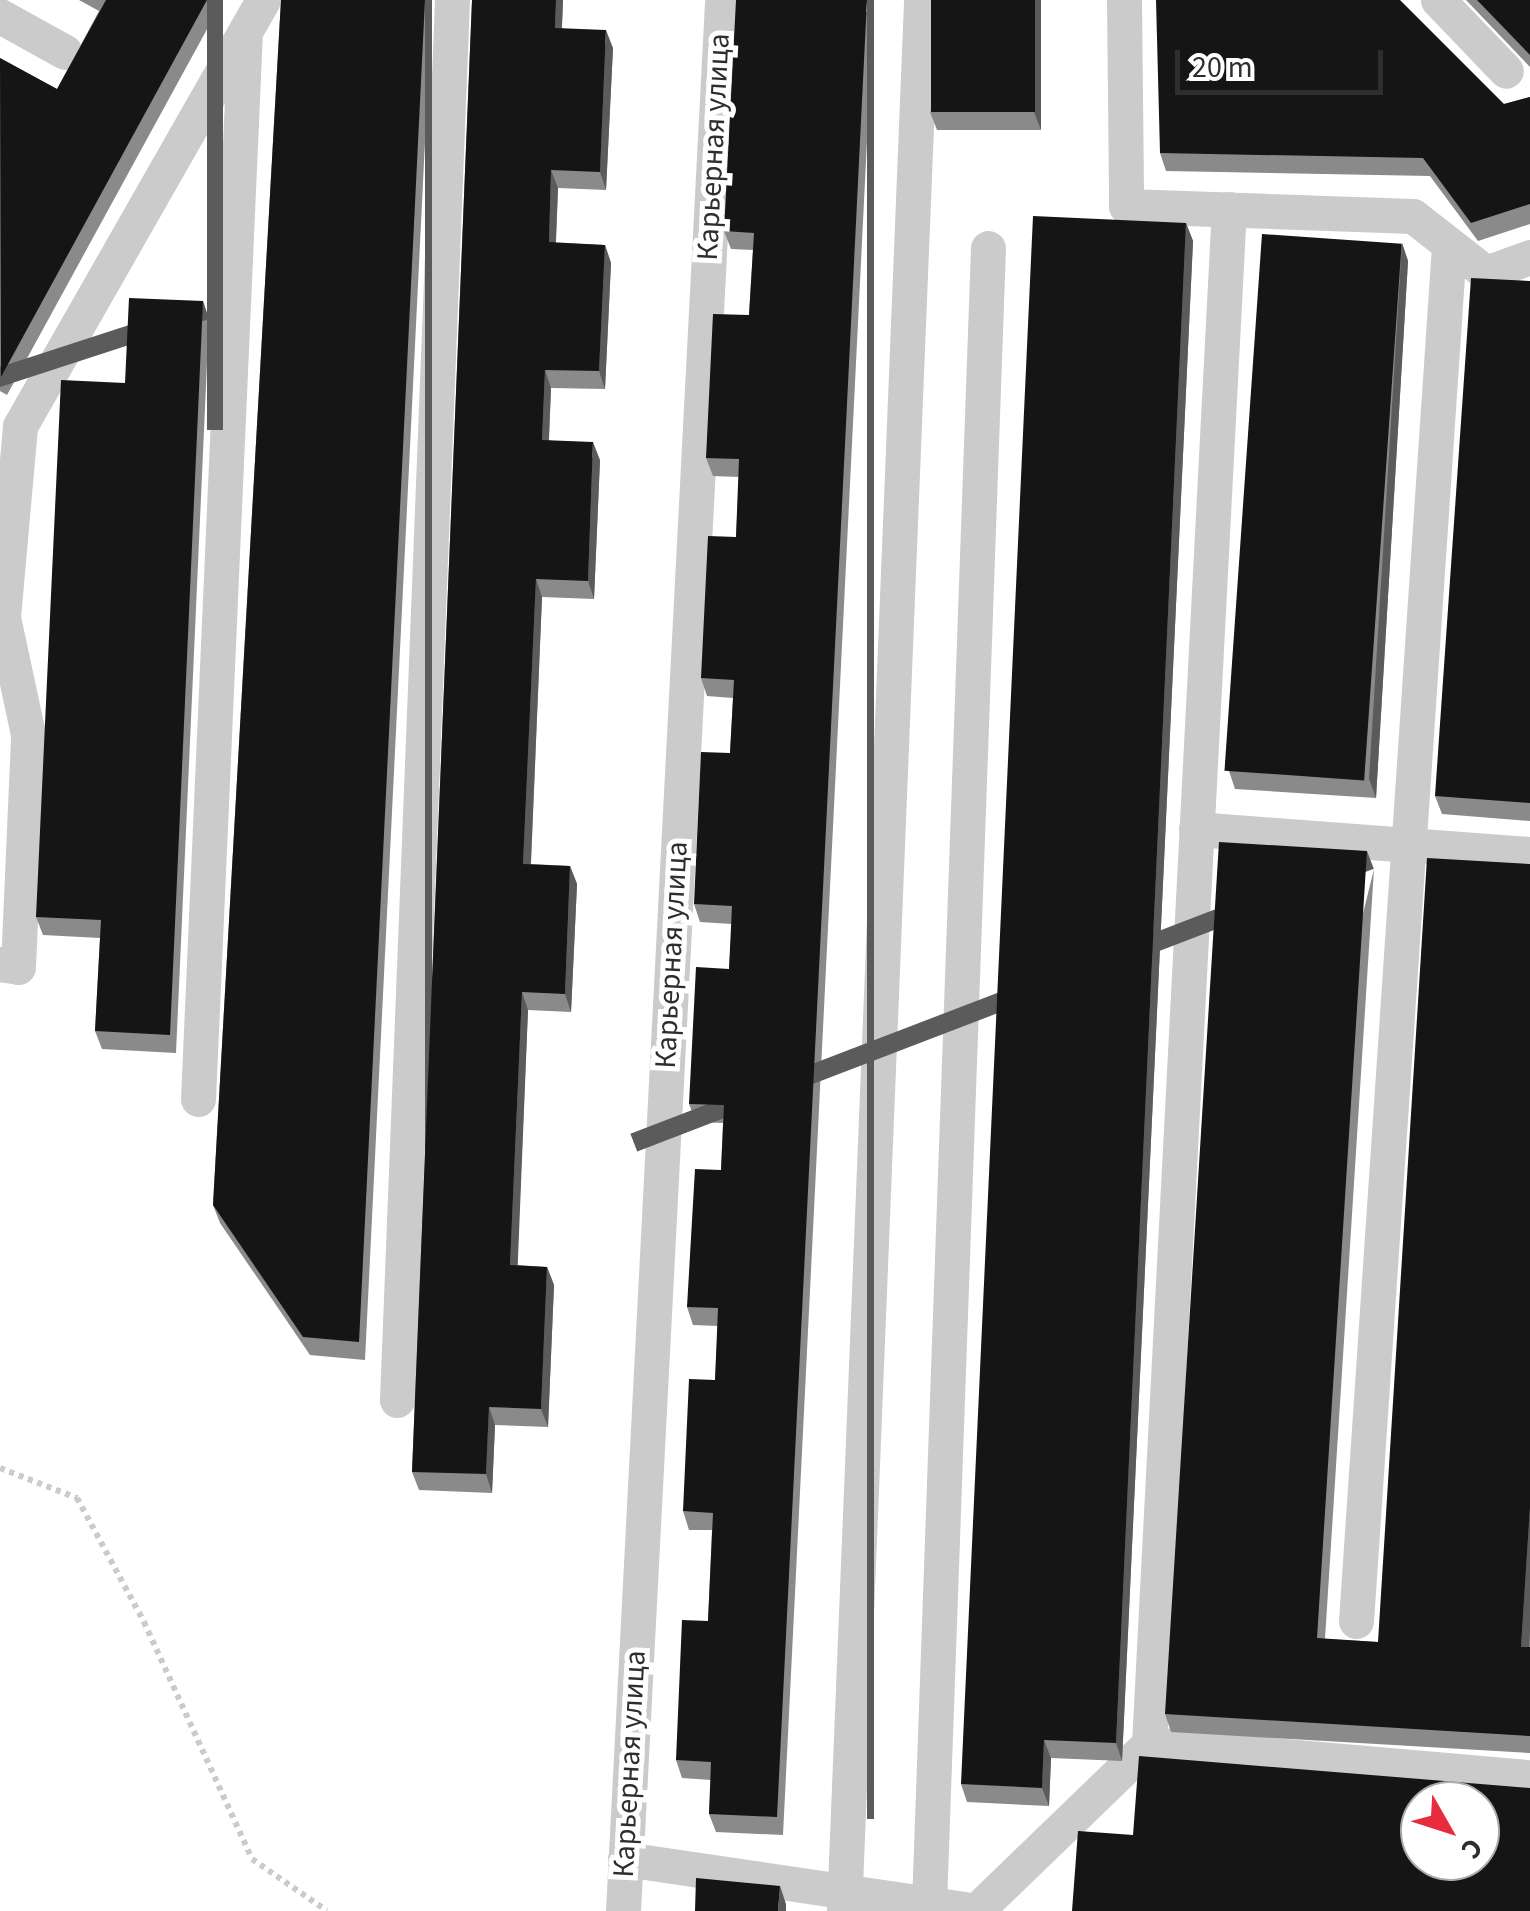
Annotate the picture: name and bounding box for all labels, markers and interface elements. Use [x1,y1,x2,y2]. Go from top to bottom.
scale bar [1180,30,1388,92]
street label: Карьерная улица [690,32,738,262]
text: 20 m [1192,46,1253,89]
street label: Карьерная улица [648,840,696,1070]
street label: Карьерная улица [606,1649,654,1879]
north arrow [1400,1781,1500,1881]
text: С [1451,1830,1492,1868]

